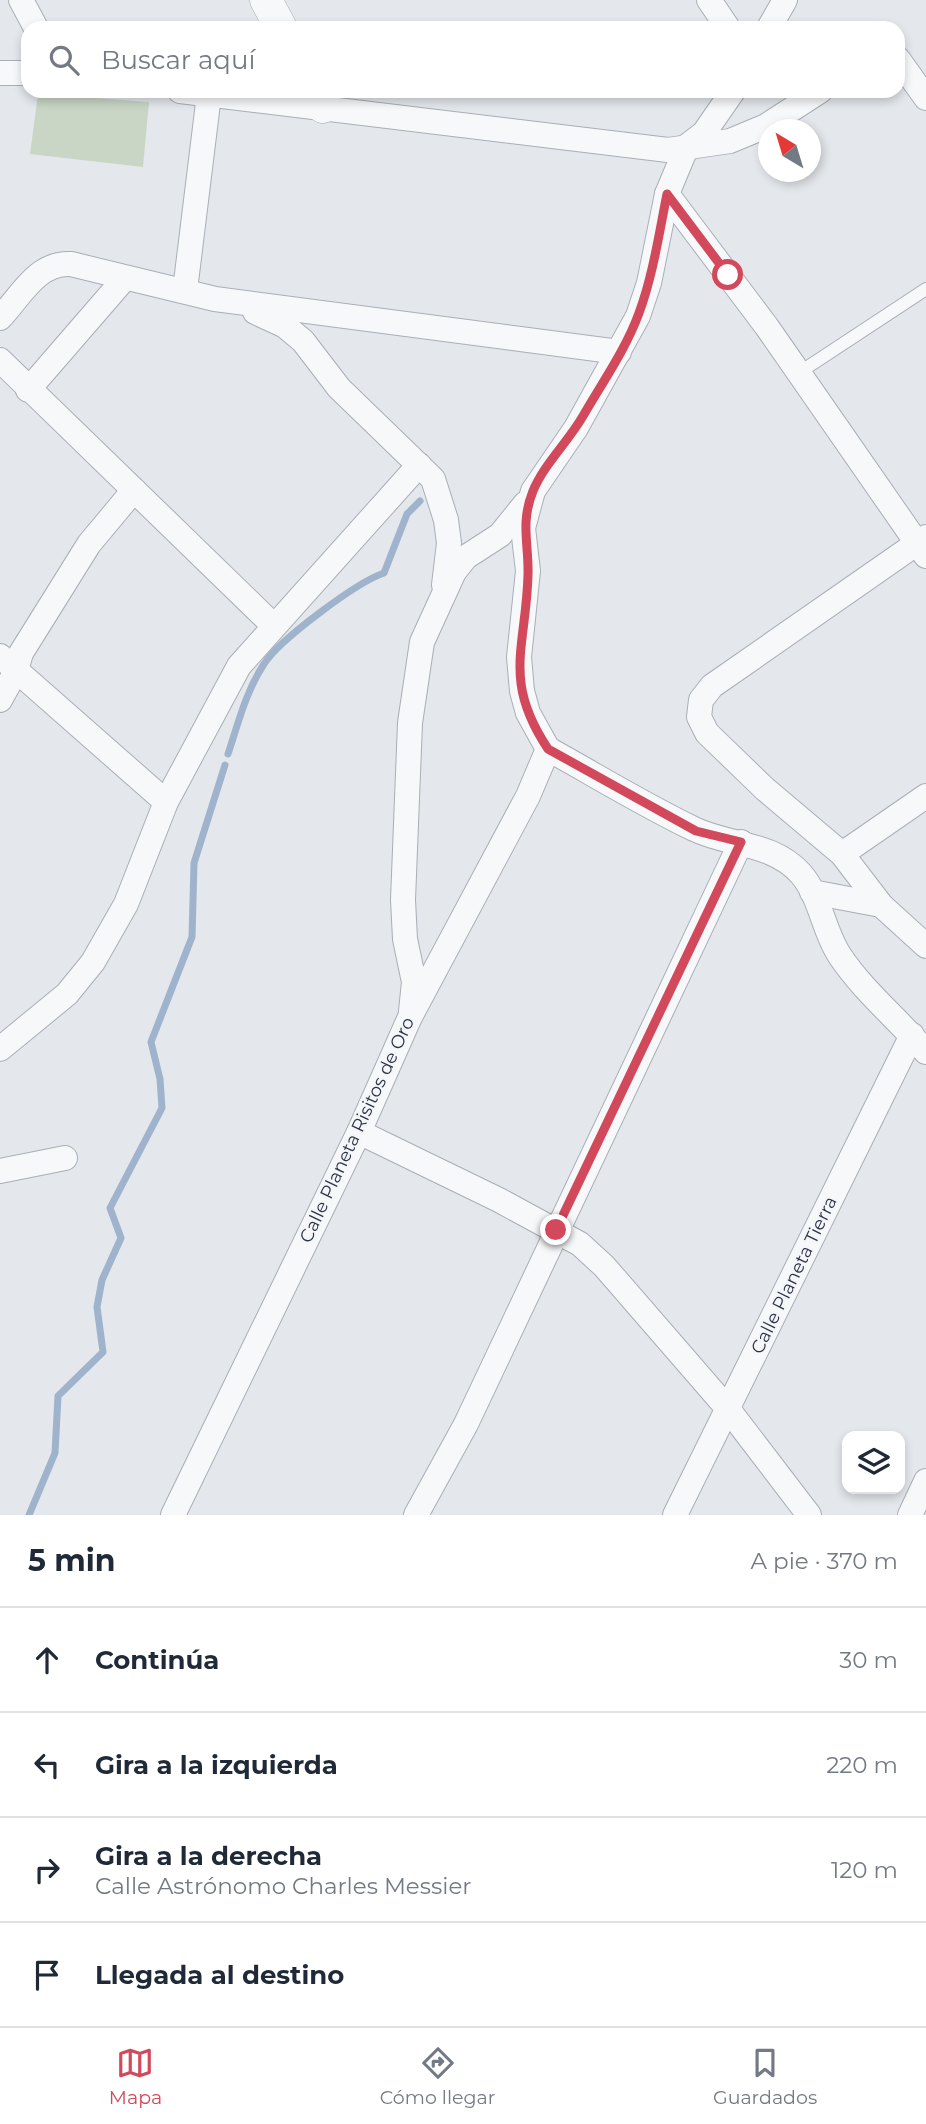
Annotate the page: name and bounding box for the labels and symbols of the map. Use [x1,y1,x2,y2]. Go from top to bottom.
north arrow [758,119,821,182]
route start [712,259,743,290]
street label: Calle Planeta Risitos de Oro [295,1014,419,1246]
street label: Calle Planeta Tierra [746,1193,842,1357]
route end [540,1214,571,1245]

